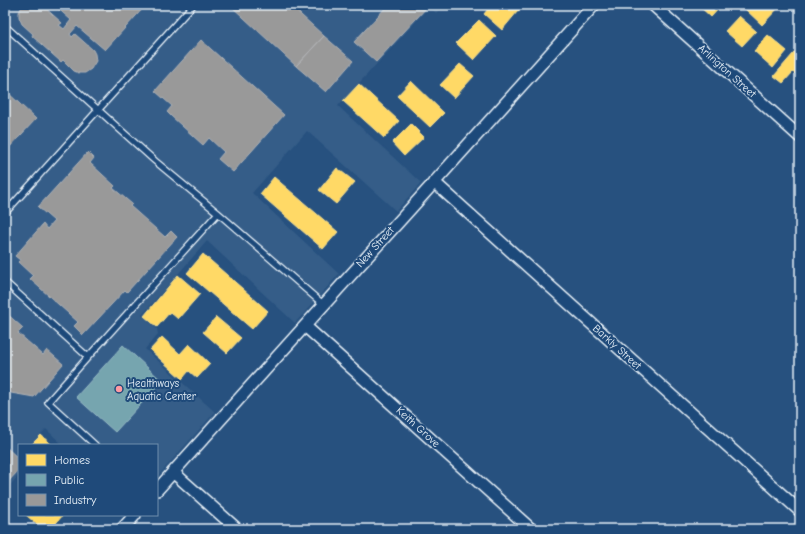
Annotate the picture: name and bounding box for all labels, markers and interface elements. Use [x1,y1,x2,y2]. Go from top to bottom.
street label: Arlington Street [695,42,759,101]
street label: New Street [353,223,397,270]
street label: Barkly Street [590,322,645,373]
place label: Healthways Aquatic Center [127,377,197,403]
marker: Healthways Aquatic Center [114,384,124,394]
street label: Keith Grove [393,404,443,450]
legend [18,444,158,516]
text: Homes [54,453,90,467]
text: Public [54,473,85,487]
text: Industry [54,493,97,507]

